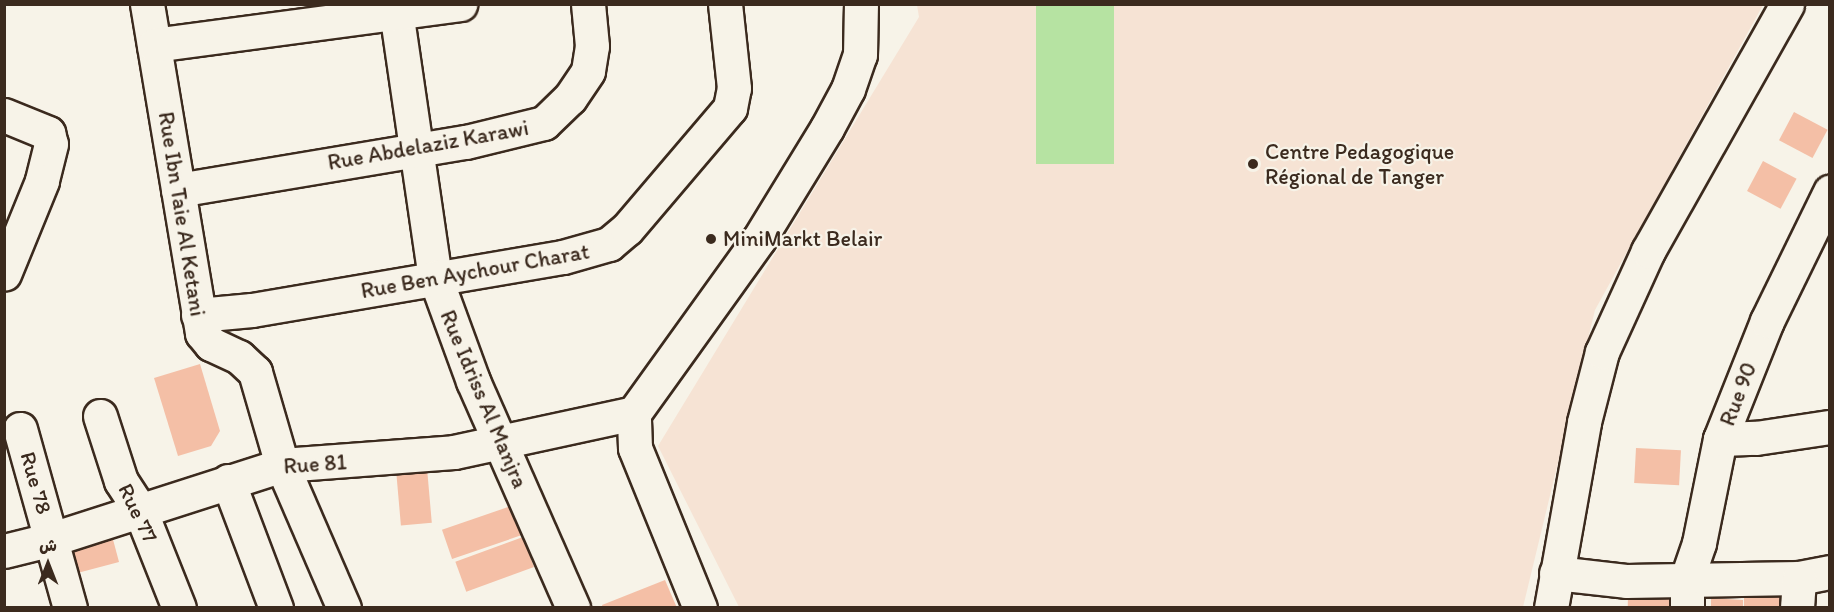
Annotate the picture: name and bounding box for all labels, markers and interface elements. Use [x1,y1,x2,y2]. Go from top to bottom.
street label: Rue Ibn Taie Al Ketani [153,110,211,318]
street label: Rue Abdelaziz Karawi [326,114,530,176]
place label: Centre Pedagogique Régional de Tanger [1265,138,1453,190]
marker: Centre Pedagogique Régional de Tanger [1246,157,1260,171]
place label: MiniMarkt Belair [723,226,882,252]
marker: MiniMarkt Belair [704,232,718,246]
street label: Rue Ben Aychour Charat [359,238,591,304]
street label: Rue Idriss Al Manjra [434,306,534,492]
street label: Rue 90 [1714,359,1762,429]
street label: Rue 78 [15,449,57,517]
street label: Rue 81 [283,449,347,479]
street label: Rue 77 [112,479,164,547]
north arrow [18,534,78,594]
text: ش [39,536,57,555]

